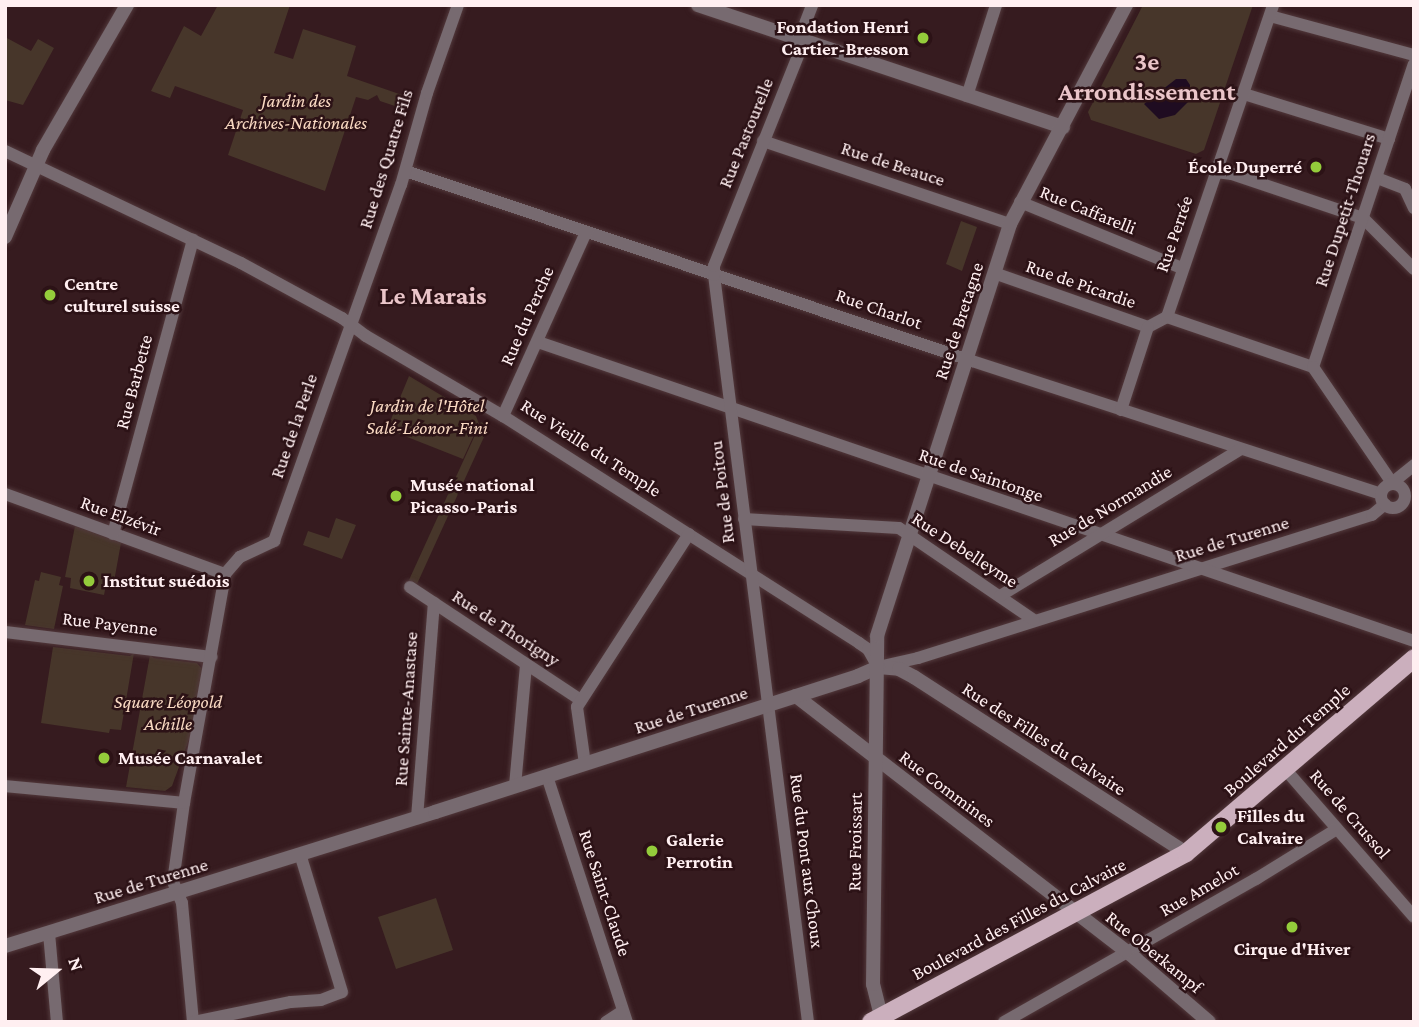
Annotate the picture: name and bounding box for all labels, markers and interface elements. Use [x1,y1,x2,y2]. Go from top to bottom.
place label: Fondation Henri Cartier-Bresson [776,16,909,60]
marker: Fondation Henri Cartier-Bresson [915,30,931,46]
district label: 3e Arrondissement [1058,46,1236,108]
street label: Rue Pastourelle [714,75,778,191]
street label: Rue des Quatre Fils [354,87,418,231]
park label: Jardin des Archives-Nationales [225,90,367,134]
street label: Rue Dupetit-Thouars [1309,130,1381,290]
street label: Rue de Beauce [838,136,948,192]
place label: École Duperré [1188,156,1302,178]
marker: École Duperré [1308,159,1324,175]
street label: Rue Caffarelli [1036,180,1140,240]
street label: Rue Perrée [1150,193,1198,275]
street label: Rue de Picardie [1023,254,1139,314]
street label: Rue de Bretagne [929,259,989,383]
street label: Rue du Perche [495,263,559,369]
place label: Centre culturel suisse [64,273,180,317]
district label: Le Marais [379,280,487,312]
street label: Rue Charlot [833,284,925,334]
marker: Centre culturel suisse [42,287,58,303]
street label: Rue Barbette [110,332,158,432]
street label: Rue de la Perle [265,371,323,481]
street label: Rue Vieille du Temple [516,394,666,502]
park label: Jardin de l'Hôtel Salé-Léonor-Fini [366,395,488,439]
street label: Rue de Poitou [704,439,740,545]
street label: Rue de Saintonge [916,443,1046,507]
street label: Rue de Normandie [1044,460,1176,552]
place label: Musée national Picasso-Paris [410,474,534,518]
marker: Musée national Picasso-Paris [388,488,404,504]
street label: Rue Elzévir [77,491,165,541]
street label: Rue Debelleyme [908,507,1022,593]
street label: Rue de Turenne [1172,511,1292,567]
place label: Institut suédois [103,570,229,592]
marker: Institut suédois [81,573,97,589]
street label: Rue de Thorigny [448,585,564,671]
street label: Rue Payenne [61,607,159,641]
street label: Rue Sainte-Anastase [389,631,423,787]
street label: Rue des Filles du Calvaire [958,677,1130,801]
street label: Boulevard du Temple [1219,679,1355,801]
street label: Rue de Turenne [631,681,751,739]
park label: Square Léopold Achille [114,691,222,735]
street label: Rue Commines [894,745,1000,833]
place label: Musée Carnavalet [118,747,262,769]
marker: Musée Carnavalet [96,750,112,766]
street label: Rue de Crussol [1305,764,1395,864]
street label: Rue du Pont aux Choux [785,772,829,950]
street label: Rue Froissart [843,792,867,892]
place label: Filles du Calvaire [1237,805,1305,849]
marker: Filles du Calvaire [1211,817,1231,837]
street label: Rue Saint-Claude [574,827,636,959]
place label: Galerie Perrotin [666,829,733,873]
marker: Galerie Perrotin [644,843,660,859]
street label: Rue de Turenne [91,853,211,909]
street label: Boulevard des Filles du Calvaire [908,853,1130,985]
street label: Rue Amelot [1155,858,1243,922]
street label: Rue Oberkampf [1101,906,1207,998]
marker: Cirque d'Hiver [1284,919,1300,935]
north arrow [21,936,91,1006]
place label: Cirque d'Hiver [1233,938,1351,960]
text: N [64,954,88,974]

